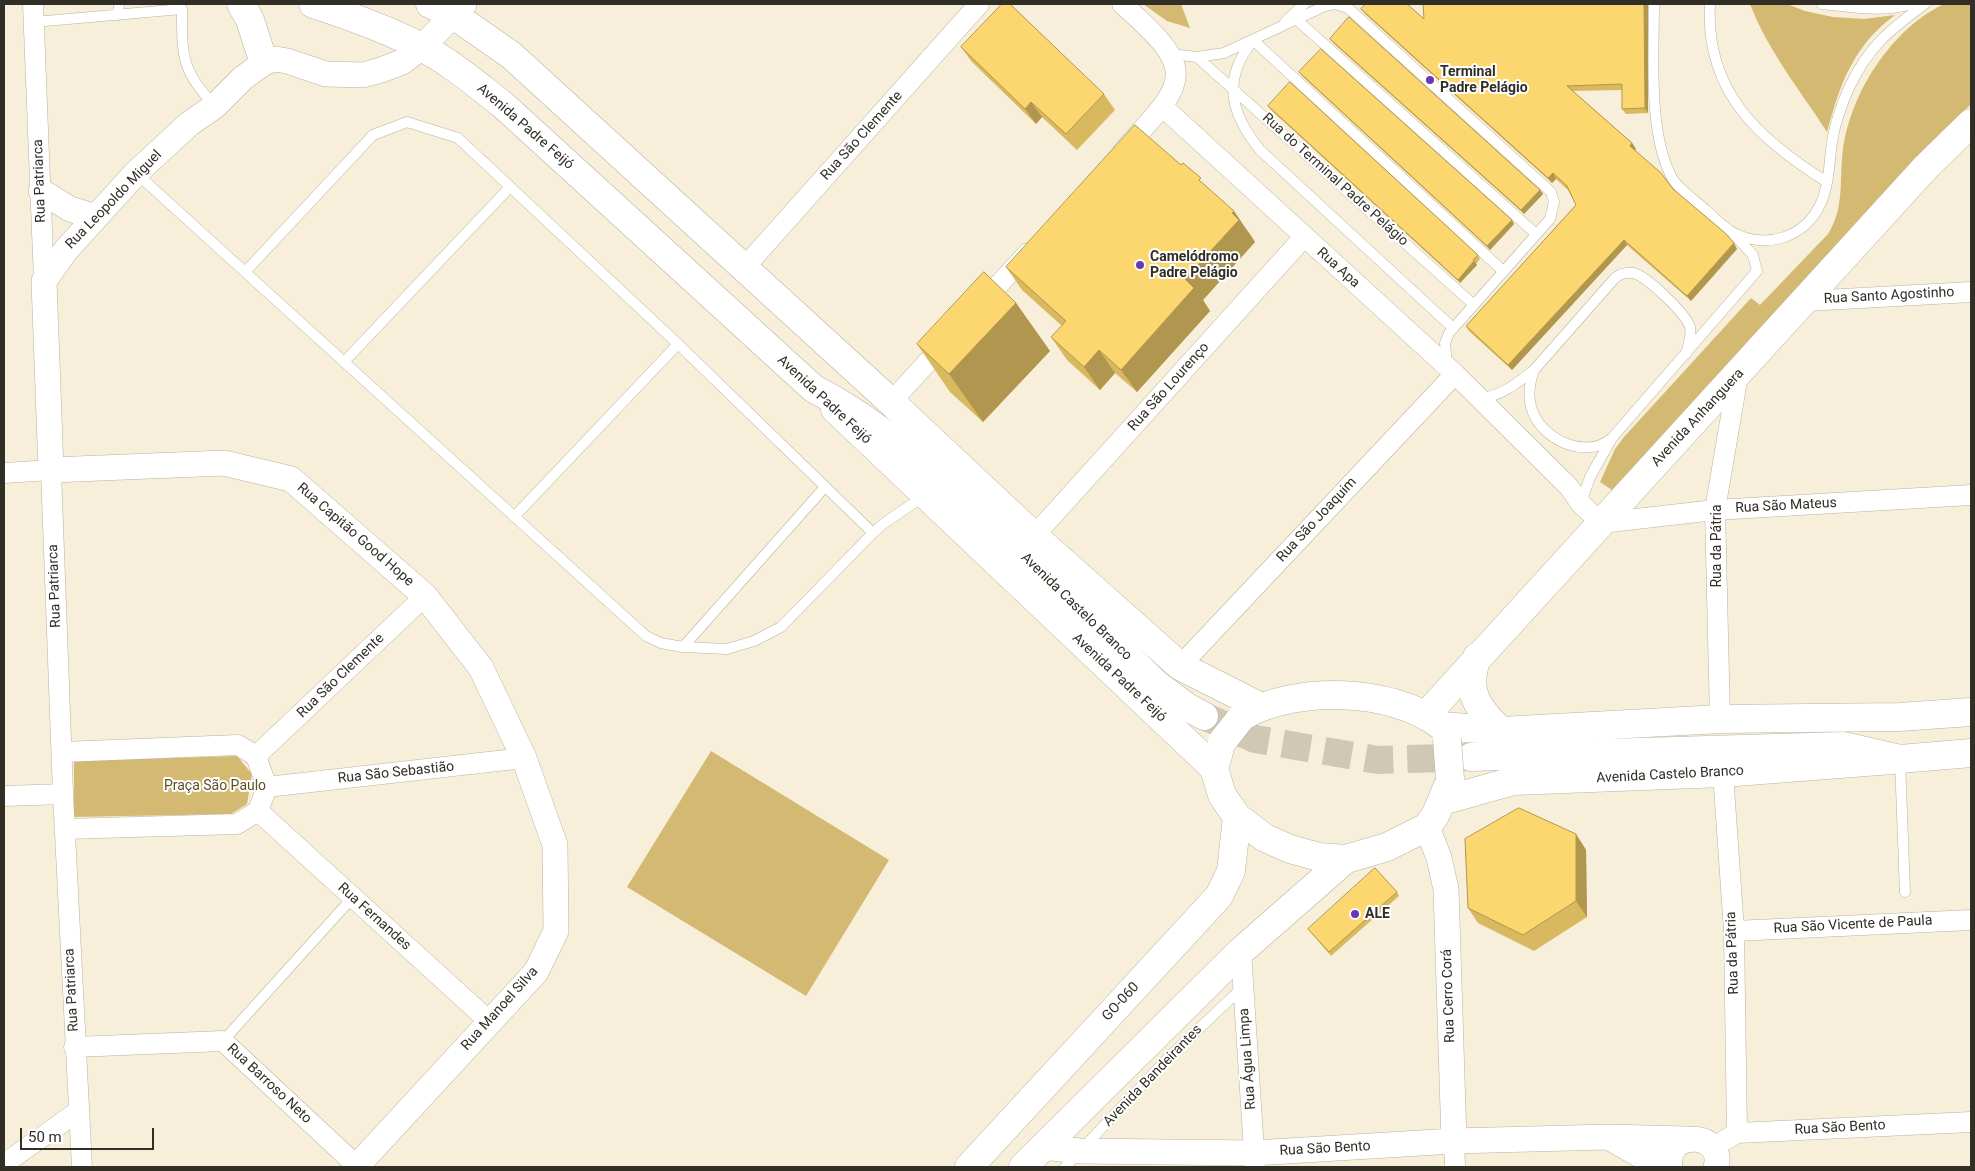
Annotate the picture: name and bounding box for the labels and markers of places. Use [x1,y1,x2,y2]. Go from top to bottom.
place label: Terminal Padre Pelágio [1440,64,1528,96]
marker: Terminal Padre Pelágio [1424,74,1436,86]
place label: Camelódromo Padre Pelágio [1150,249,1239,282]
marker: Camelódromo Padre Pelágio [1134,259,1146,271]
place label: ALE [1365,906,1390,922]
marker: ALE [1349,908,1361,920]

